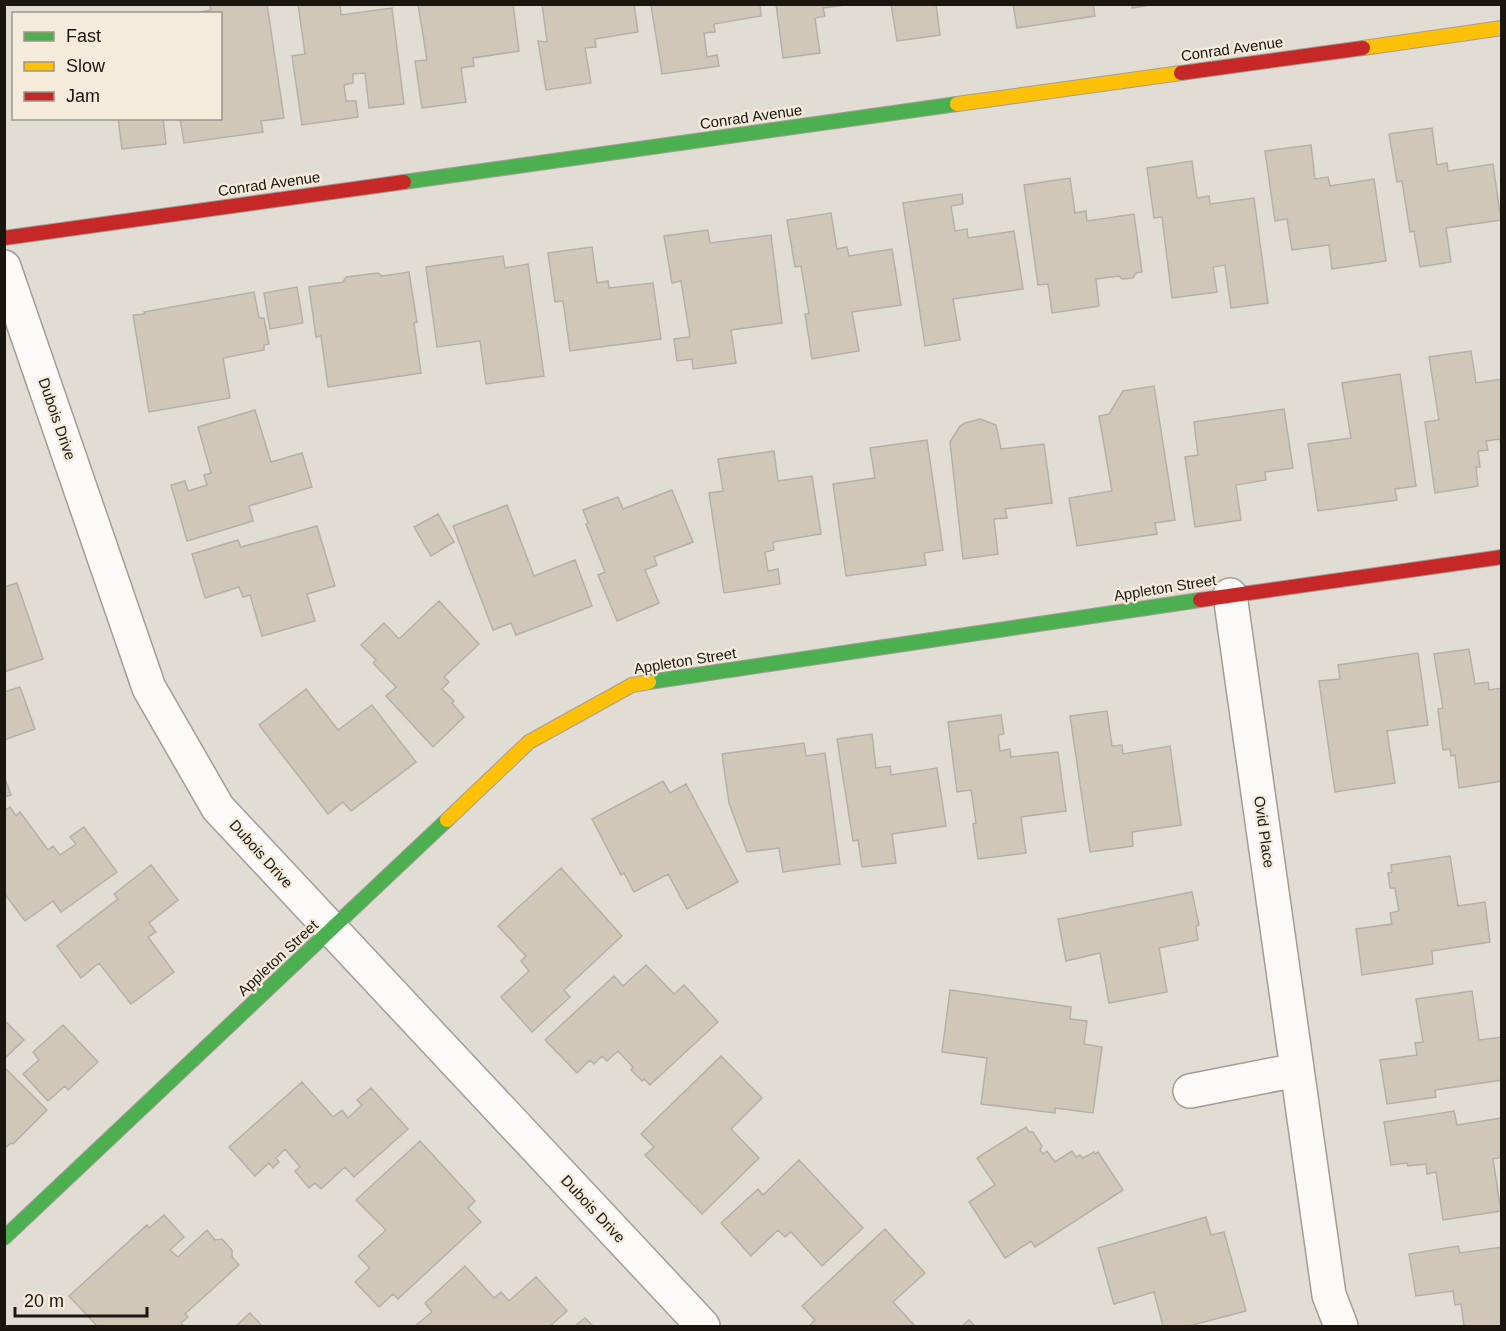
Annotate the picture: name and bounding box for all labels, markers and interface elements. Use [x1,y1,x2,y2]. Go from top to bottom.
legend [12,12,222,120]
text: Fast [66,26,101,46]
street label: Conrad Avenue [1180,33,1284,64]
text: Slow [66,56,106,76]
text: Jam [66,86,100,106]
street label: Conrad Avenue [699,101,803,132]
street label: Conrad Avenue [217,168,321,199]
street label: Dubois Drive [35,375,79,462]
street label: Appleton Street [1113,571,1218,604]
street label: Appleton Street [633,644,738,677]
street label: Ovid Place [1251,795,1278,869]
street label: Dubois Drive [226,816,296,891]
street label: Appleton Street [234,916,322,999]
street label: Dubois Drive [558,1171,629,1246]
scale bar [15,1280,147,1318]
text: 20 m [24,1291,64,1311]

